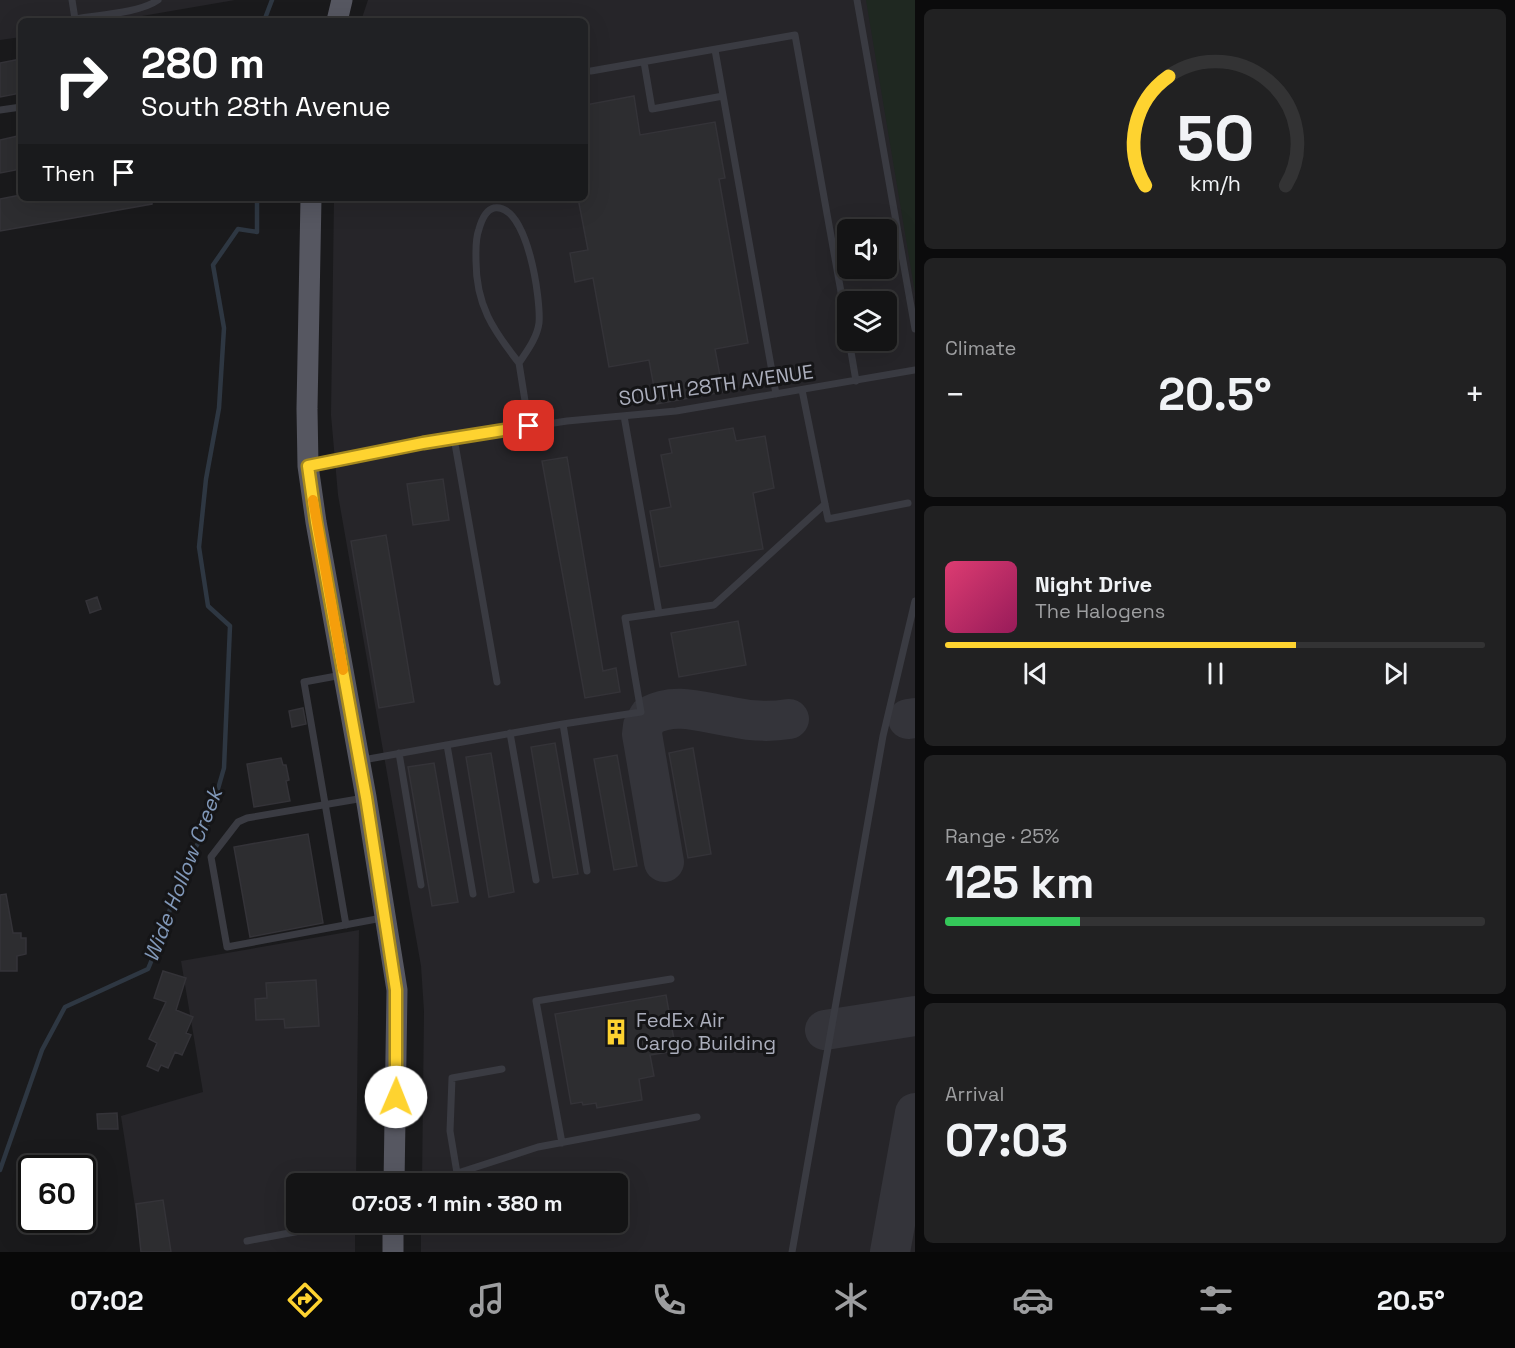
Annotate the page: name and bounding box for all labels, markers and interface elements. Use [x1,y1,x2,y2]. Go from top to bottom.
text: 280 m [141,37,265,90]
icon: right [42,42,120,120]
text: South 28th Avenue [141,89,391,124]
text: 50 [1176,99,1254,178]
icon: arrive [107,156,140,189]
text: Then [42,159,95,187]
text: km/h [1189,170,1241,197]
map controls [837,219,897,351]
button: sound [837,219,897,279]
button: layers [837,291,897,351]
text: Climate [945,335,1016,361]
street label: SOUTH 28TH AVENUE [617,358,815,412]
text: 20.5° [1158,366,1272,423]
text: − [945,374,965,416]
text: + [1465,374,1485,416]
pin [503,400,554,451]
icon: arrive [512,409,545,442]
text: Night Drive [1035,570,1152,598]
text: The Halogens [1035,598,1165,624]
icon: previous [1019,657,1052,690]
icon: pause [1199,657,1232,690]
icon: next [1379,657,1412,690]
water label: Wide Hollow Creek [137,782,229,966]
text: Range · 25% [945,823,1060,849]
text: 125 km [945,854,1094,911]
place label: FedEx Air Cargo Building [636,1007,776,1056]
building icon: FedEx Air Cargo Building [601,1017,631,1047]
position arrow [364,1065,428,1129]
text: Arrival [945,1081,1004,1107]
text: 07:03 [945,1112,1068,1169]
speed limit sign: 60 [18,1155,96,1233]
text: 07:03 · 1 min · 380 m [351,1189,563,1217]
icon: directions [284,1279,326,1321]
icon: music [466,1279,508,1321]
icon: phone [648,1279,690,1321]
icon: climate [830,1279,872,1321]
icon: car [1012,1279,1054,1321]
icon: filters [1195,1279,1237,1321]
text: 07:02 [70,1283,144,1318]
text: 20.5° [1377,1283,1445,1318]

